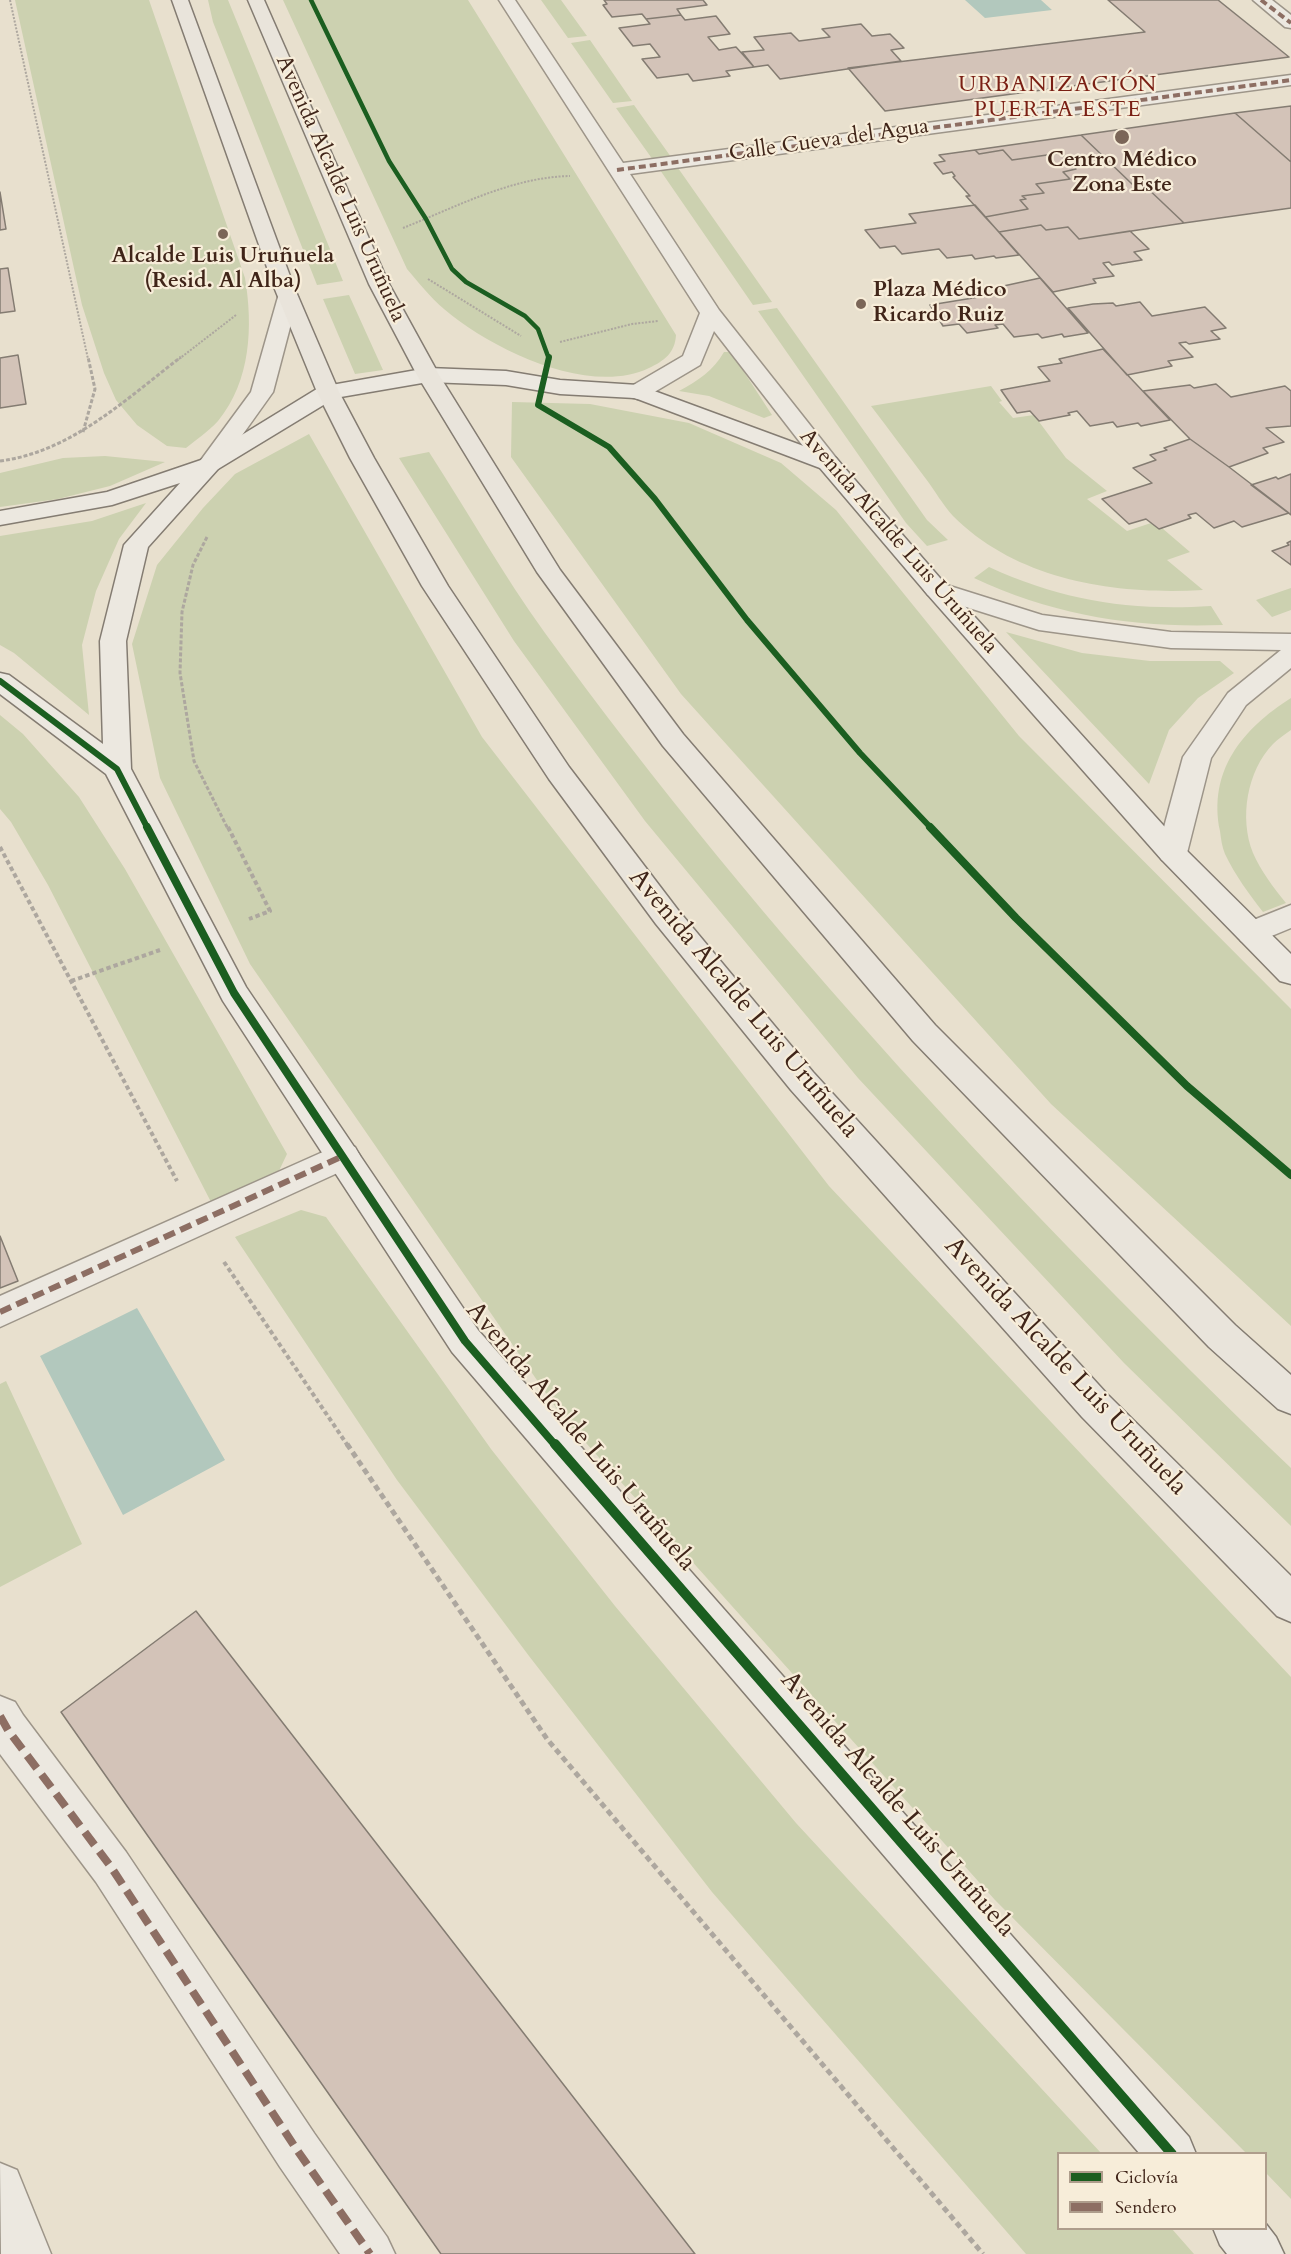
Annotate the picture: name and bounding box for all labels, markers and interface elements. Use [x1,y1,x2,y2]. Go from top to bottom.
street label: Avenida Alcalde Luis Uruñuela [269,52,411,326]
district label: URBANIZACIÓN PUERTA ESTE [958,73,1158,124]
street label: Calle Cueva del Agua [727,114,931,168]
marker: Centro Médico Zona Este [1113,128,1131,146]
place label: Centro Médico Zona Este [1047,148,1197,200]
marker: Alcalde Luis Uruñuela (Resid. Al Alba) [216,227,230,241]
place label: Alcalde Luis Uruñuela (Resid. Al Alba) [111,244,335,296]
place label: Plaza Médico Ricardo Ruiz [873,278,1007,330]
marker: Plaza Médico Ricardo Ruiz [854,297,868,311]
street label: Avenida Alcalde Luis Uruñuela [793,424,1003,660]
street label: Avenida Alcalde Luis Uruñuela [621,863,865,1145]
street label: Avenida Alcalde Luis Uruñuela [937,1231,1193,1503]
street label: Avenida Alcalde Luis Uruñuela [458,1296,702,1578]
street label: Avenida Alcalde Luis Uruñuela [773,1666,1021,1944]
legend [1057,2152,1267,2230]
text: Ciclovía [1115,2165,1178,2190]
text: Sendero [1115,2195,1176,2220]

